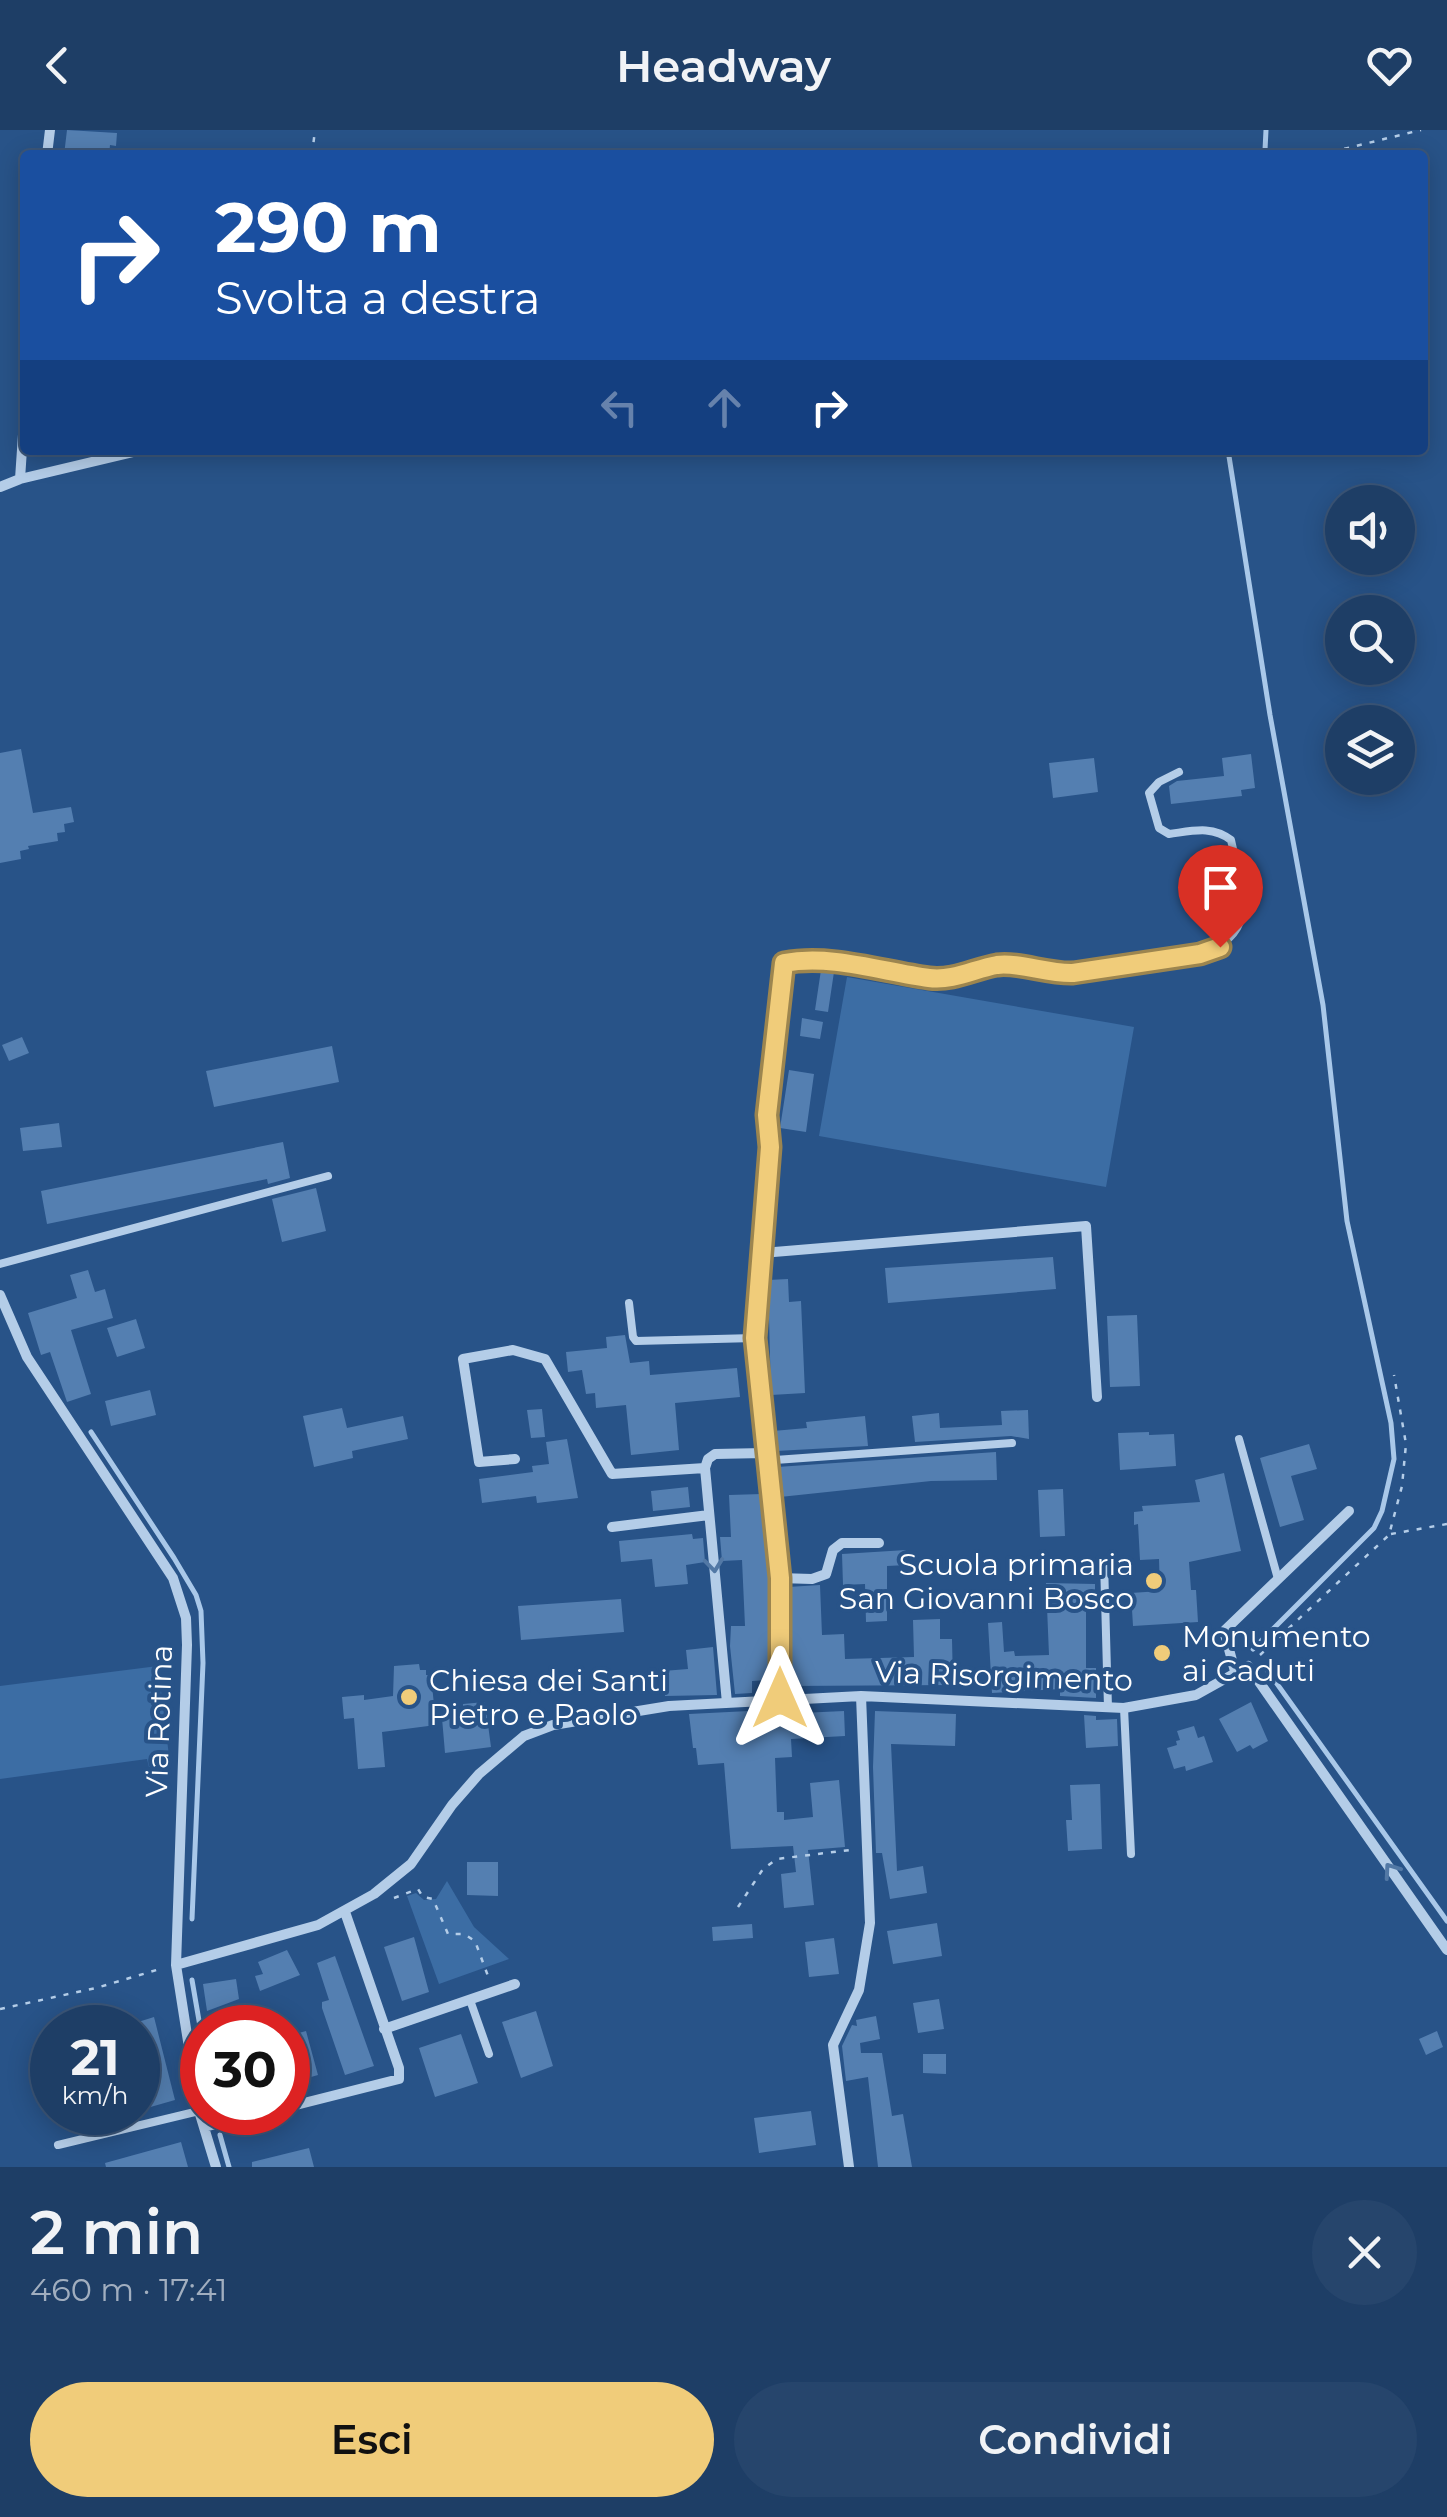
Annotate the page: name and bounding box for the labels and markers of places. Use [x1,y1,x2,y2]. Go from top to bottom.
pin [1178,845,1263,948]
place label: Scuola primaria San Giovanni Bosco [839,1546,1134,1617]
marker: Scuola primaria San Giovanni Bosco [1143,1570,1165,1592]
place label: Monumento ai Caduti [1182,1618,1371,1689]
marker: Monumento ai Caduti [1151,1642,1173,1664]
place label: Chiesa dei Santi Pietro e Paolo [429,1662,668,1733]
marker: Chiesa dei Santi Pietro e Paolo [398,1686,420,1708]

